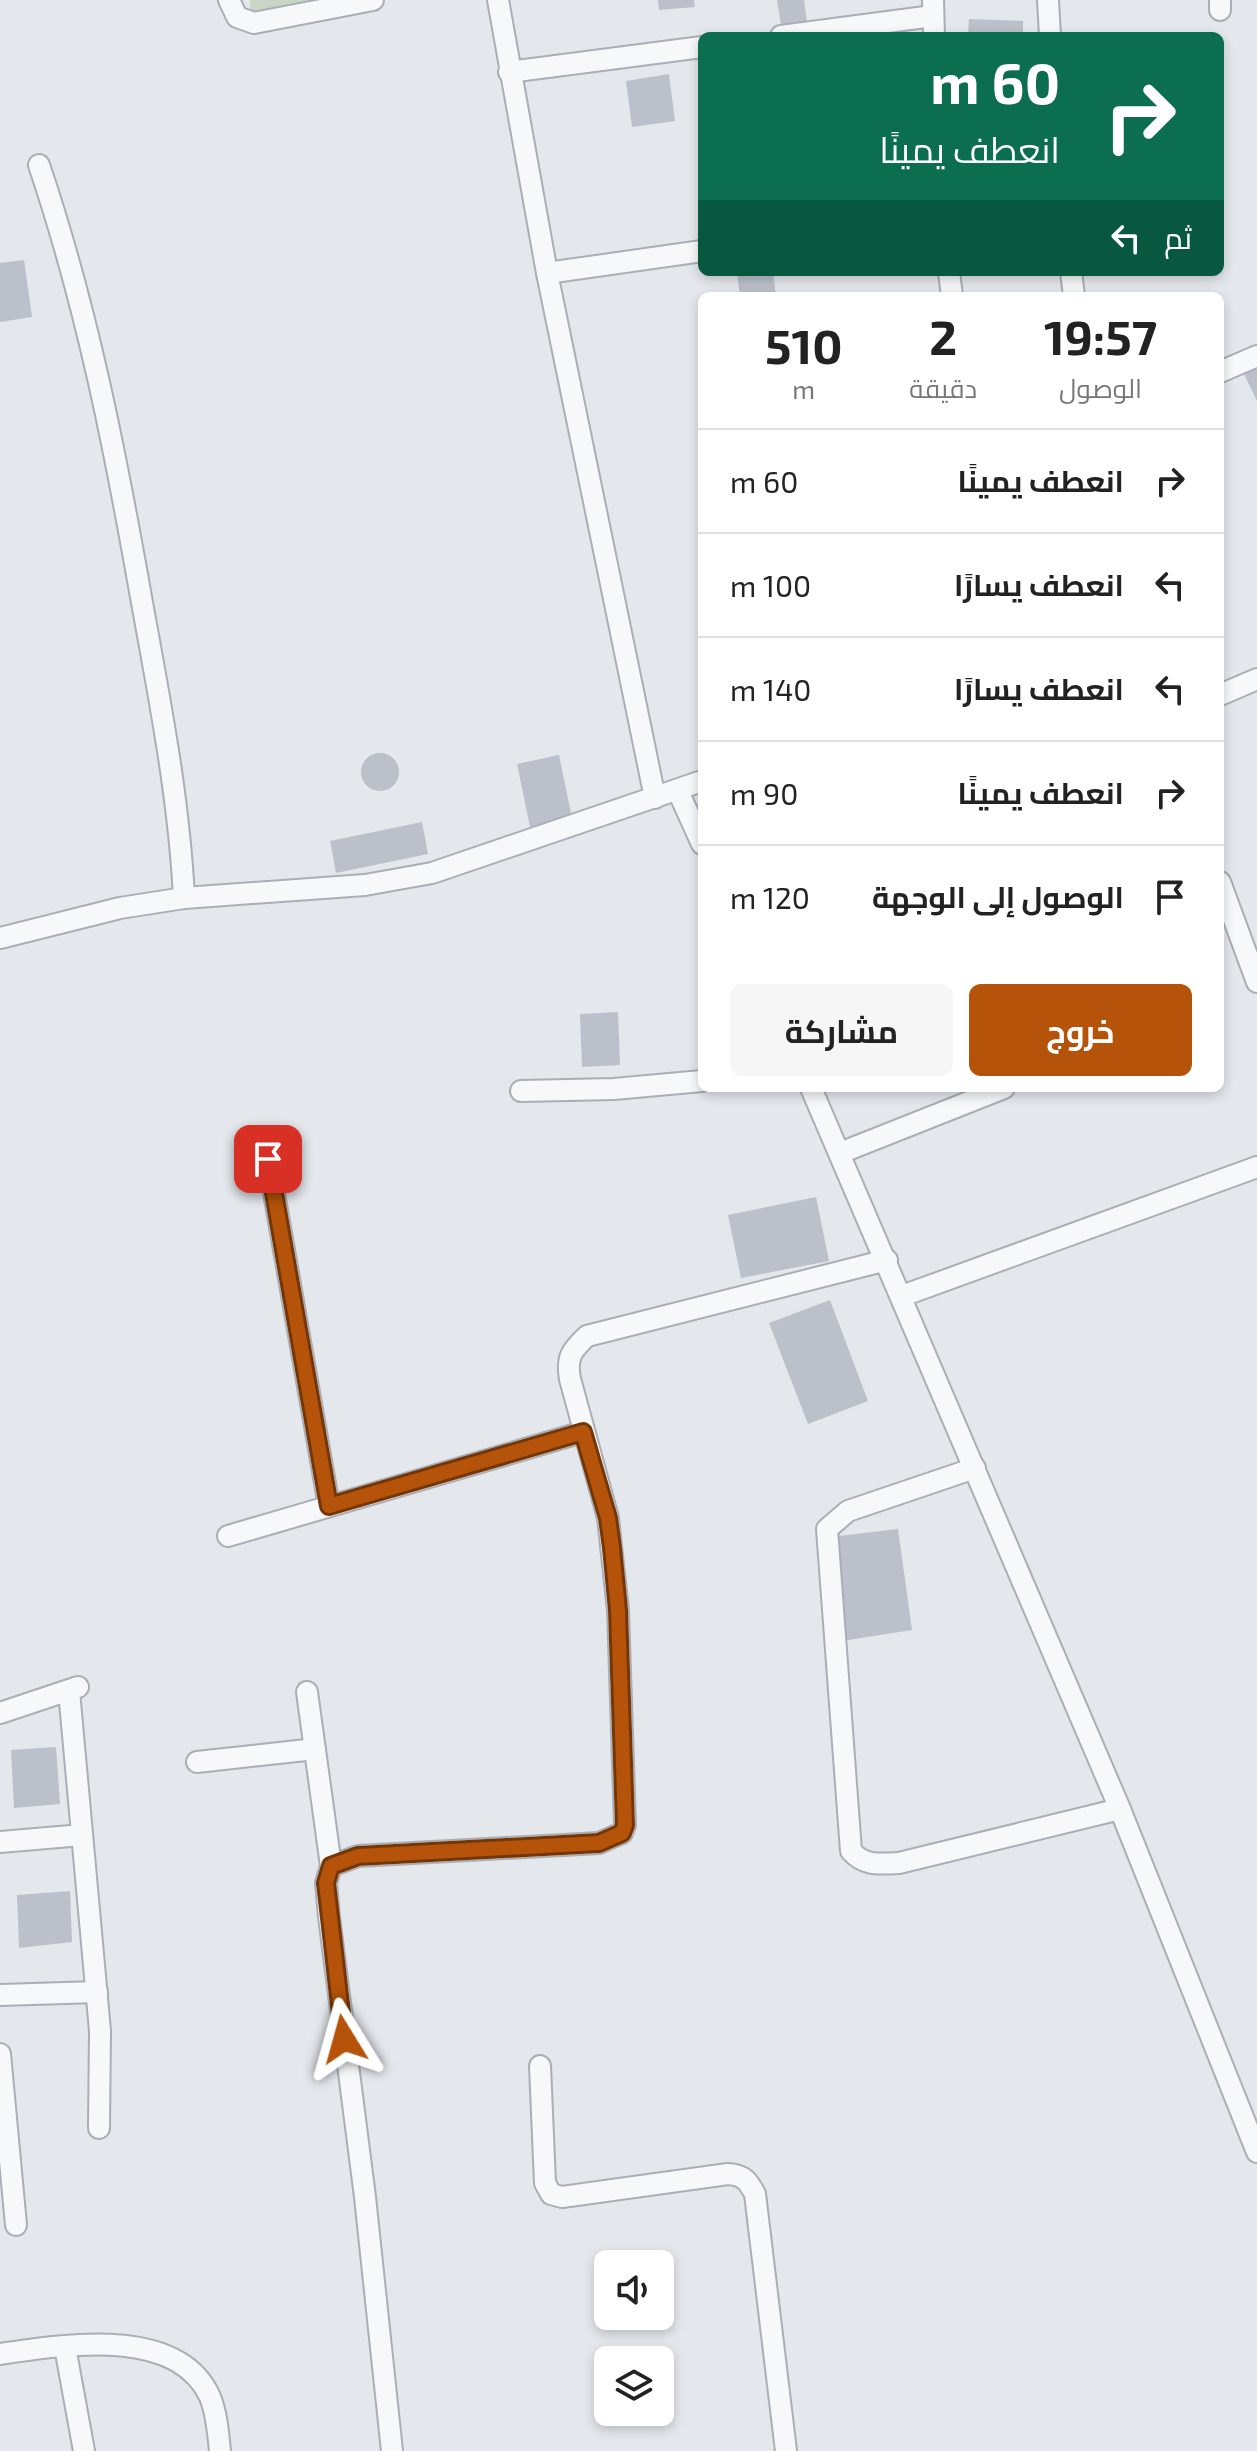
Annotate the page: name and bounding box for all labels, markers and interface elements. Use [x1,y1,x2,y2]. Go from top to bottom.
text: 60 m [930,48,1060,115]
icon: right [1088,64,1192,168]
text: انعطف يمينًا [879,127,1060,170]
icon: left [1104,216,1148,260]
text: ثم [1164,219,1192,255]
text: 2 [929,307,957,365]
text: 19:57 [1044,307,1157,365]
text: 510 [765,316,842,374]
text: دقيقة [909,372,977,403]
text: الوصول [1059,372,1142,403]
text: m [792,373,815,404]
icon: right [1148,459,1192,503]
text: انعطف يمينًا [958,462,1124,498]
text: 60 m [730,463,798,499]
icon: left [1148,563,1192,607]
text: انعطف يسارًا [954,566,1124,602]
text: 100 m [730,567,811,603]
icon: left [1148,667,1192,711]
text: انعطف يسارًا [954,670,1124,706]
text: 140 m [730,671,811,707]
icon: right [1148,771,1192,815]
text: انعطف يمينًا [958,774,1124,810]
text: 90 m [730,775,798,811]
icon: arrive [1148,875,1192,919]
text: الوصول إلى الوجهة [872,878,1124,914]
text: 120 m [730,879,810,915]
button: مشاركة [730,984,953,1076]
button: خروج [969,984,1192,1076]
pin [234,1125,302,1193]
icon: arrive [246,1137,290,1181]
position arrow [302,1997,386,2081]
map controls [594,2250,674,2426]
button: sound [594,2250,674,2330]
button: layers [594,2346,674,2426]

